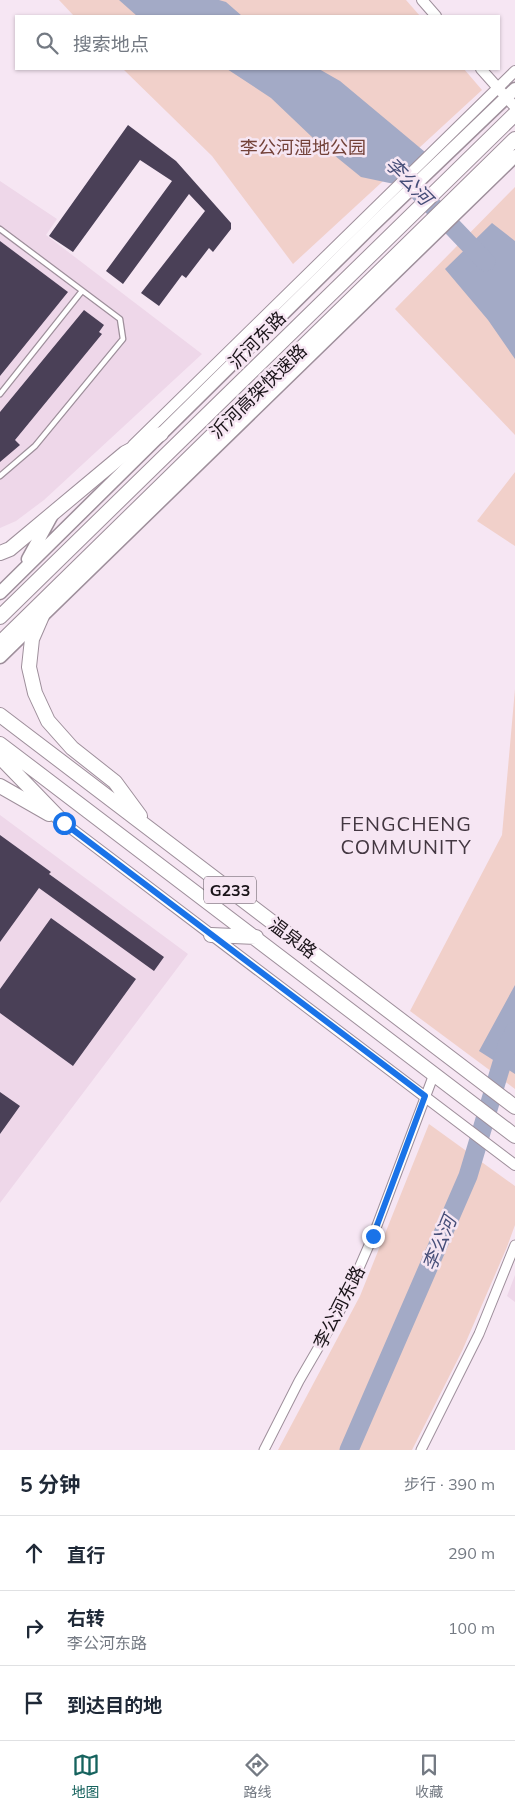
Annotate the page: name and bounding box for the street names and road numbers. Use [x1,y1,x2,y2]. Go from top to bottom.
street label: 沂河东路 [223,306,291,374]
street label: 沂河高架快速路 [205,339,311,443]
road number: G233 [204,876,256,904]
street label: 温泉路 [265,913,321,963]
street label: 李公河东路 [308,1262,370,1352]

